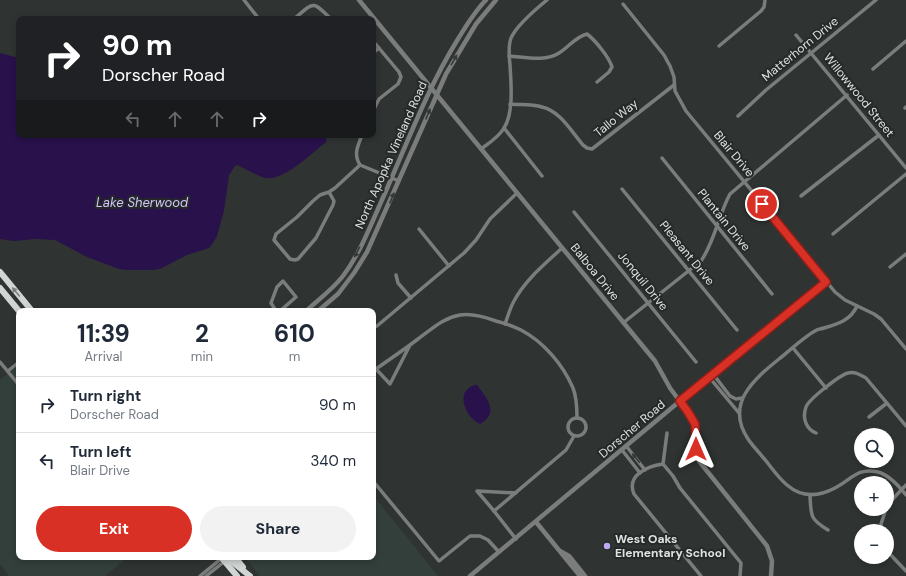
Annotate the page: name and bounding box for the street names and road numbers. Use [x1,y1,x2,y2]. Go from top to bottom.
street label: Matterhorn Drive [758,13,842,85]
street label: Willowwood Street [820,50,898,141]
street label: North Apopka Vineland Road [351,79,431,231]
street label: Tallo Way [591,95,642,141]
street label: Blair Drive [710,128,758,180]
street label: Plantain Drive [694,186,754,255]
street label: Pleasant Drive [656,217,718,289]
street label: Balboa Drive [567,240,623,304]
street label: Jonquil Drive [614,248,672,314]
street label: Dorscher Road [595,397,669,461]

